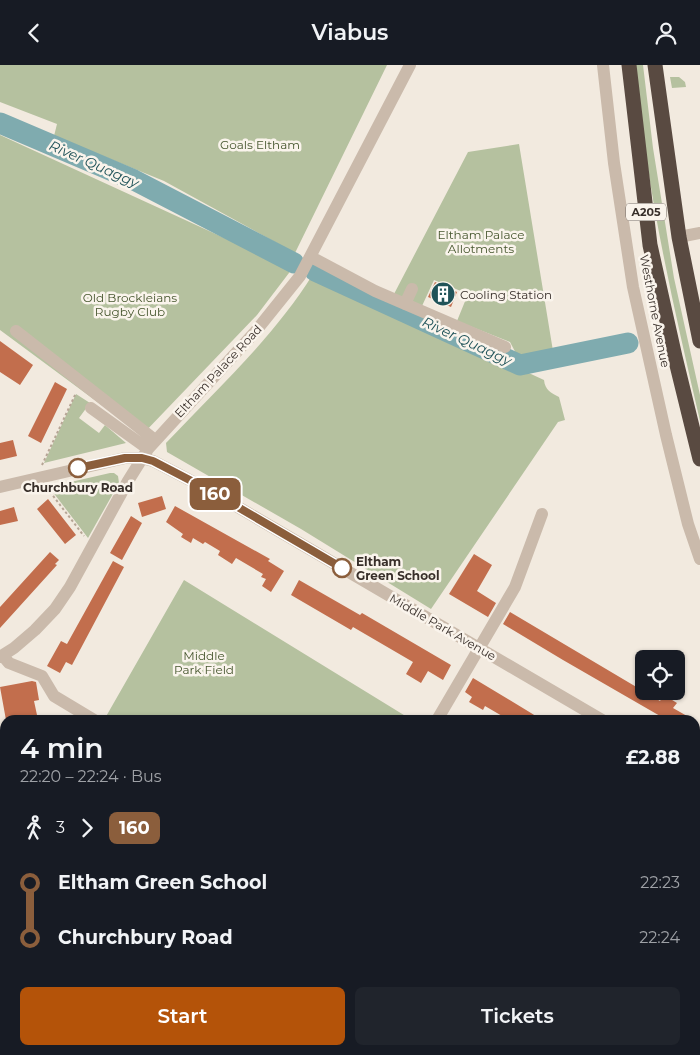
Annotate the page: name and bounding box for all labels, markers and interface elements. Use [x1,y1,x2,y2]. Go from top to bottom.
icon: back [20,19,48,47]
text: Viabus [312,19,388,46]
icon: person [652,19,680,47]
water label: River Quaggy [46,136,143,192]
park label: Goals Eltham [220,137,300,152]
road number: A205 [626,203,666,221]
park label: Eltham Palace Allotments [438,227,524,256]
street label: Westhorne Avenue [637,253,673,369]
building icon: Cooling Station [430,281,456,307]
place label: Cooling Station [460,287,552,302]
park label: Old Brockleians Rugby Club [83,290,177,319]
water label: River Quaggy [420,312,516,370]
street label: Eltham Palace Road [171,322,265,420]
marker: Churchbury Road [68,458,88,478]
line badge: 160 [186,478,244,510]
place label: Churchbury Road [23,480,133,495]
text: 160 [200,483,230,505]
place label: Eltham Green School [356,554,440,583]
marker: Eltham Green School [332,558,352,578]
street label: Middle Park Avenue [387,590,499,664]
park label: Middle Park Field [174,648,234,677]
map controls [635,650,685,700]
button: locate [635,650,685,700]
text: 4 min [20,731,104,765]
text: £2.88 [626,746,680,769]
text: 22:20 – 22:24 · Bus [20,767,162,786]
icon: walk [20,814,48,842]
icon: forward [73,814,101,842]
text: 160 [119,817,150,839]
text: 3 [56,818,65,837]
text: Eltham Green School [58,871,267,894]
text: 22:23 [640,873,680,892]
text: Churchbury Road [58,926,233,949]
text: 22:24 [639,928,680,947]
button: Start [20,987,345,1045]
button: Tickets [355,987,680,1045]

